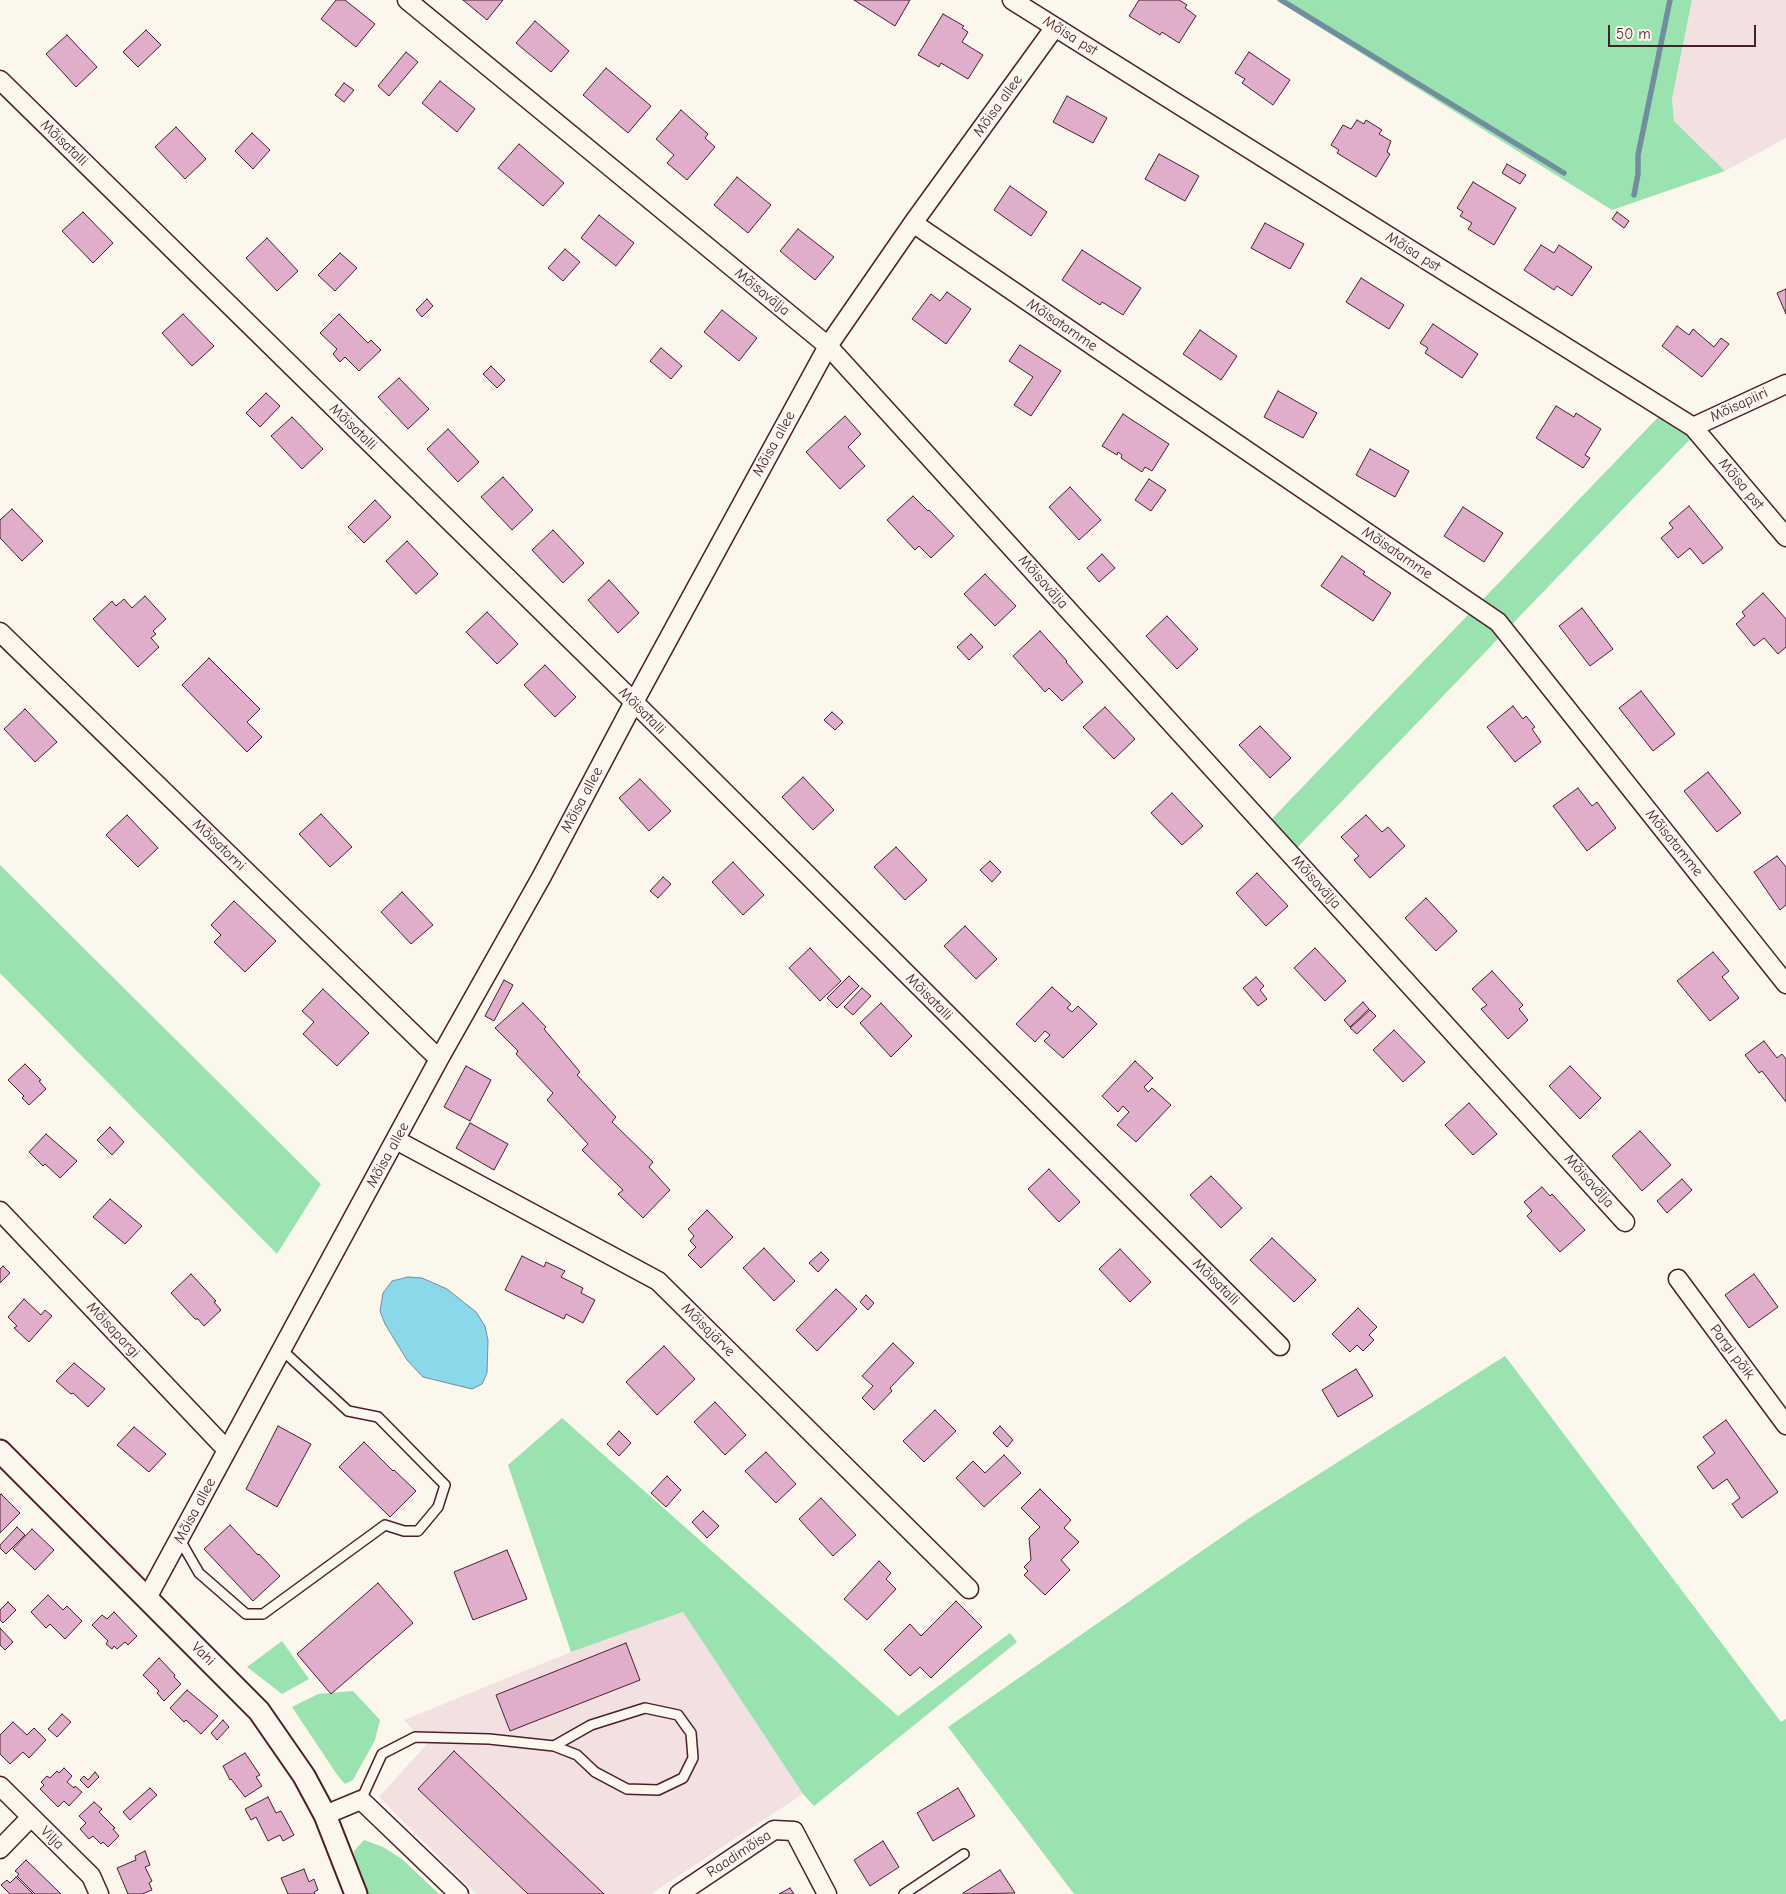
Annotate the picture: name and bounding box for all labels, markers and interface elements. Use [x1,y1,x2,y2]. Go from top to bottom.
street label: Mõisa pst [1039,12,1101,60]
scale bar [1611,15,1758,47]
text: 50 m [1616,25,1651,43]
street label: Mõisa allee [970,72,1026,140]
street label: Mõisatalli [36,116,92,170]
street label: Mõisa pst [1382,228,1444,276]
street label: Mõisavälja [731,264,793,320]
street label: Mõisatamme [1023,295,1101,355]
street label: Mõisapiiri [1707,384,1771,426]
street label: Mõisatalli [325,400,381,454]
street label: Mõisa allee [749,408,799,480]
street label: Mõisa pst [1714,455,1768,513]
street label: Mõisatamme [1358,523,1436,583]
street label: Mõisavälja [1014,551,1072,613]
street label: Mõisatalli [615,684,669,738]
street label: Mõisa allee [557,764,607,836]
street label: Mõisatamme [1641,806,1707,880]
street label: Mõisatorni [189,815,249,875]
street label: Mõisavälja [1287,851,1345,913]
street label: Mõisatalli [902,970,956,1024]
street label: Mõisa allee [363,1119,413,1191]
street label: Mõisavälja [1560,1150,1618,1212]
street label: Mõisatalli [1189,1255,1243,1309]
street label: Mõisapargi [82,1298,144,1362]
street label: Mõisajärve [677,1299,739,1361]
street label: Pargi põik [1706,1321,1758,1383]
street label: Mõisa allee [170,1475,220,1547]
street label: Vahi [187,1638,219,1670]
street label: Vilja [36,1822,68,1854]
street label: Raadimõisa [703,1826,775,1882]

